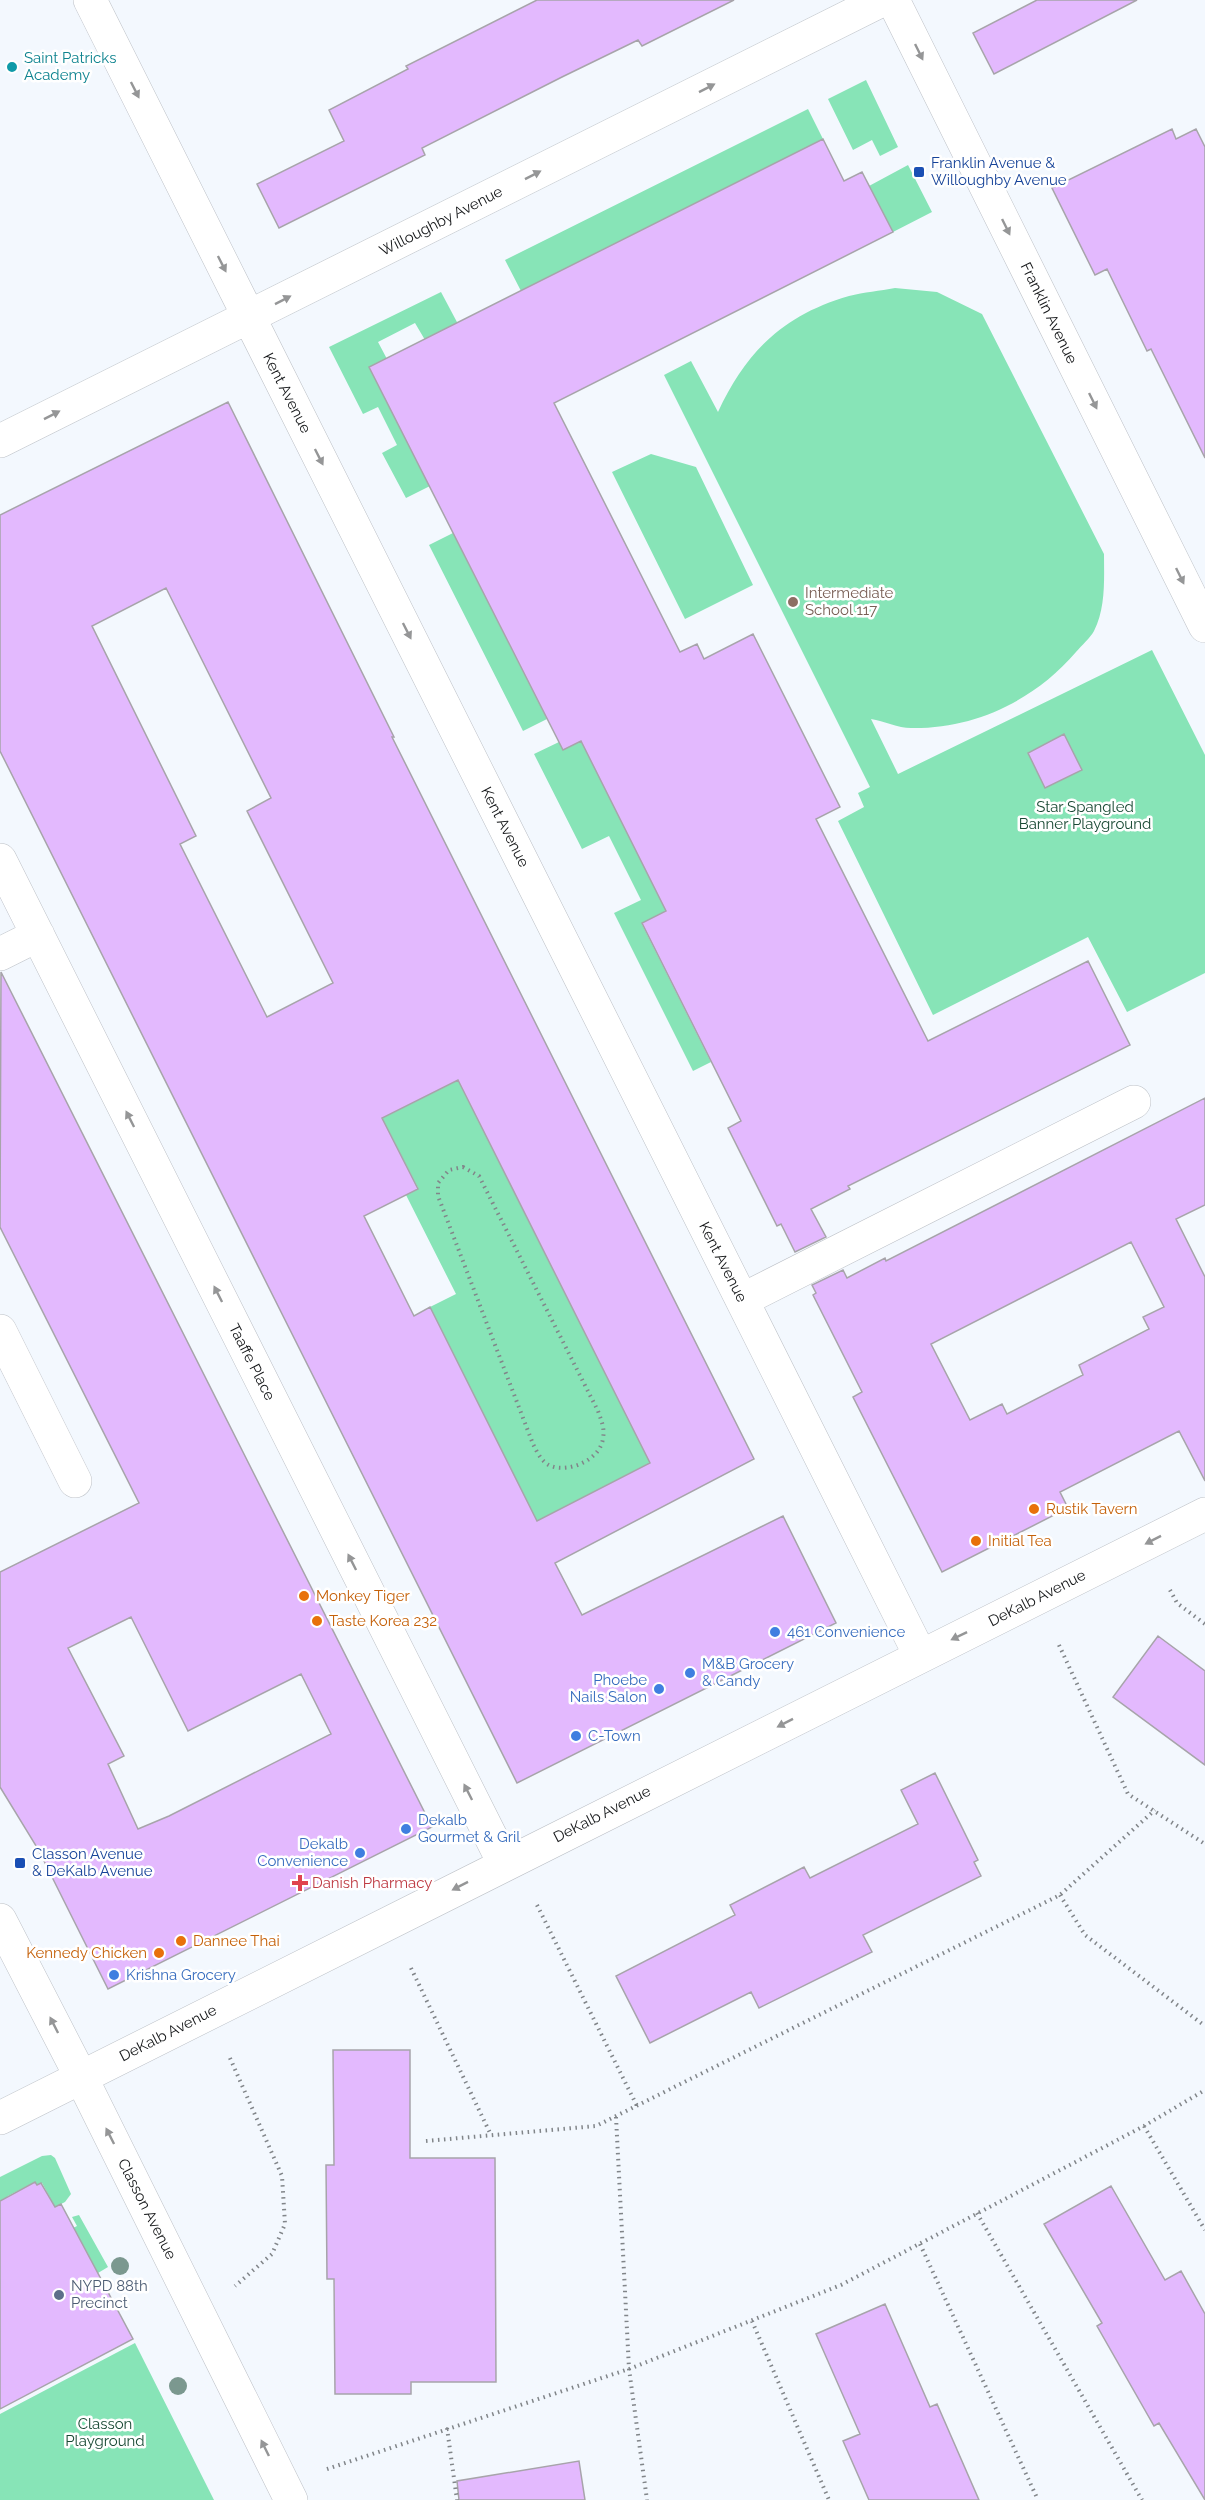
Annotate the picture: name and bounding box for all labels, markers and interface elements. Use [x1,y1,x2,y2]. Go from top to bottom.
one-way arrow [915,44,924,61]
place label: Saint Patricks Academy [24,49,116,84]
marker: Saint Patricks Academy [5,60,19,74]
one-way arrow [130,81,139,98]
one-way arrow [698,83,716,93]
place label: Franklin Avenue & Willoughby Avenue [931,154,1067,189]
marker: Franklin Avenue & Willoughby Avenue [912,165,926,179]
one-way arrow [524,170,541,180]
street label: Willoughby Avenue [376,182,506,260]
one-way arrow [1002,218,1011,235]
one-way arrow [217,255,227,273]
street label: Franklin Avenue [1017,259,1081,367]
one-way arrow [274,295,292,305]
street label: Kent Avenue [259,350,315,436]
one-way arrow [1088,393,1098,410]
one-way arrow [44,411,61,420]
one-way arrow [314,448,324,466]
one-way arrow [1175,568,1185,585]
place label: Intermediate School 117 [805,584,894,619]
marker: Intermediate School 117 [786,595,800,609]
one-way arrow [402,623,411,640]
street label: Kent Avenue [477,784,533,870]
park label: Star Spangled Banner Playground [1019,798,1151,833]
one-way arrow [126,1111,135,1128]
street label: Kent Avenue [695,1219,751,1305]
one-way arrow [213,1285,223,1302]
street label: Taaffe Place [225,1321,279,1403]
place label: Rustik Tavern [1046,1500,1138,1518]
marker: Rustik Tavern [1027,1502,1041,1516]
place label: Initial Tea [988,1532,1052,1550]
marker: Initial Tea [969,1534,983,1548]
one-way arrow [1144,1535,1161,1544]
one-way arrow [348,1553,357,1570]
street label: DeKalb Avenue [985,1566,1089,1630]
place label: Monkey Tiger [316,1587,410,1605]
marker: Monkey Tiger [297,1589,311,1603]
place label: Taste Korea 232 [329,1612,437,1630]
marker: Taste Korea 232 [310,1614,324,1628]
place label: 461 Convenience [787,1623,906,1641]
marker: 461 Convenience [768,1625,782,1639]
one-way arrow [951,1632,968,1641]
place label: M&B Grocery & Candy [702,1655,794,1690]
marker: M&B Grocery & Candy [683,1666,697,1680]
place label: Phoebe Nails Salon [570,1671,647,1706]
marker: Phoebe Nails Salon [652,1682,666,1696]
one-way arrow [776,1718,793,1727]
place label: C-Town [588,1727,641,1745]
marker: C-Town [569,1729,583,1743]
street label: DeKalb Avenue [550,1782,654,1846]
one-way arrow [463,1784,473,1801]
place label: Dekalb Gourmet & Gril [418,1811,521,1846]
marker: Dekalb Gourmet & Gril [399,1822,413,1836]
place label: Dekalb Convenience [257,1835,348,1870]
place label: Classon Avenue & DeKalb Avenue [32,1845,153,1880]
marker: Dekalb Convenience [353,1846,367,1860]
marker: Classon Avenue & DeKalb Avenue [13,1856,27,1870]
place label: Danish Pharmacy [312,1874,432,1892]
marker: Danish Pharmacy [293,1876,307,1890]
one-way arrow [452,1881,469,1890]
place label: Dannee Thai [193,1932,280,1950]
marker: Dannee Thai [174,1934,188,1948]
place label: Kennedy Chicken [26,1944,147,1962]
marker: Kennedy Chicken [152,1946,166,1960]
place label: Krishna Grocery [126,1966,236,1984]
marker: Krishna Grocery [107,1968,121,1982]
street label: DeKalb Avenue [116,2001,220,2065]
one-way arrow [49,2016,59,2033]
one-way arrow [105,2127,115,2144]
street label: Classon Avenue [114,2156,180,2263]
place label: NYPD 88th Precinct [71,2277,148,2312]
marker: NYPD 88th Precinct [52,2288,66,2302]
park label: Classon Playground [65,2415,145,2450]
one-way arrow [261,2439,270,2456]

